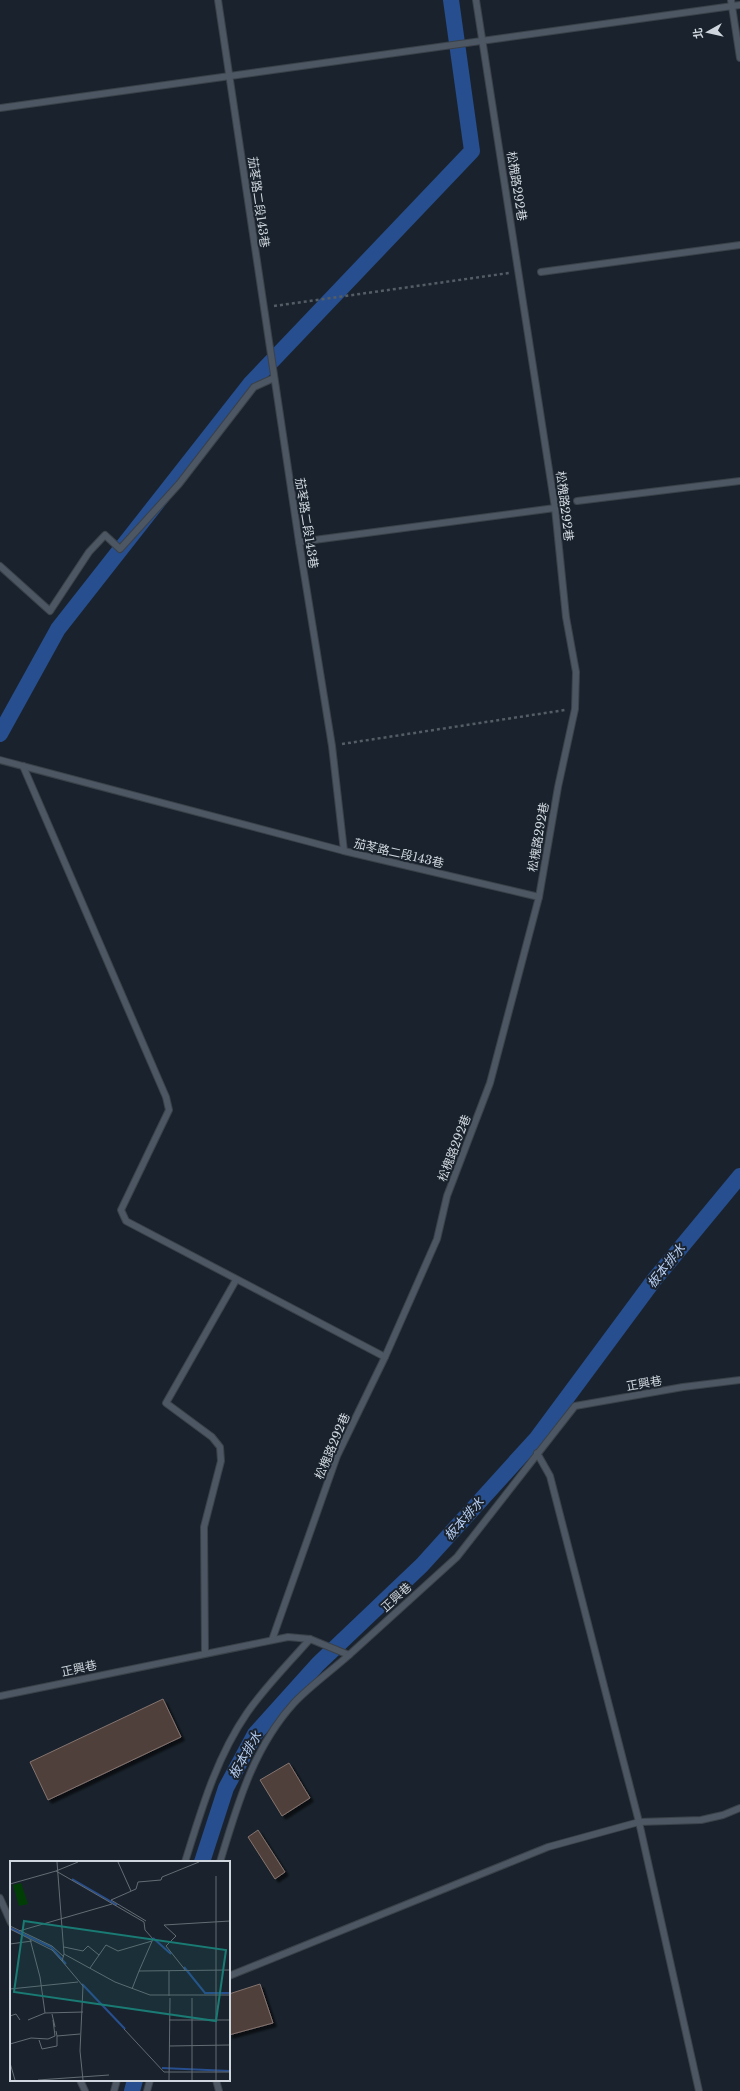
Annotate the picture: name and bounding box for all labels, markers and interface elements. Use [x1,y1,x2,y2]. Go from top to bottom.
north arrow [688,12,728,52]
text: 北 [690,27,706,40]
street label: 松槐路292巷 [504,150,530,222]
street label: 茄苳路二段143巷 [245,156,273,248]
street label: 松槐路292巷 [553,470,577,542]
street label: 茄苳路二段143巷 [292,477,322,569]
street label: 松槐路292巷 [524,801,552,873]
street label: 茄苳路二段143巷 [353,835,445,871]
street label: 松槐路292巷 [434,1112,474,1184]
water label: 板本排水 [643,1240,690,1292]
street label: 正興巷 [625,1372,663,1394]
street label: 松槐路292巷 [311,1411,353,1481]
water label: 板本排水 [440,1493,488,1544]
street label: 正興巷 [378,1579,414,1615]
street label: 正興巷 [60,1657,98,1679]
water label: 板本排水 [225,1727,266,1782]
inset map [10,1861,230,2081]

